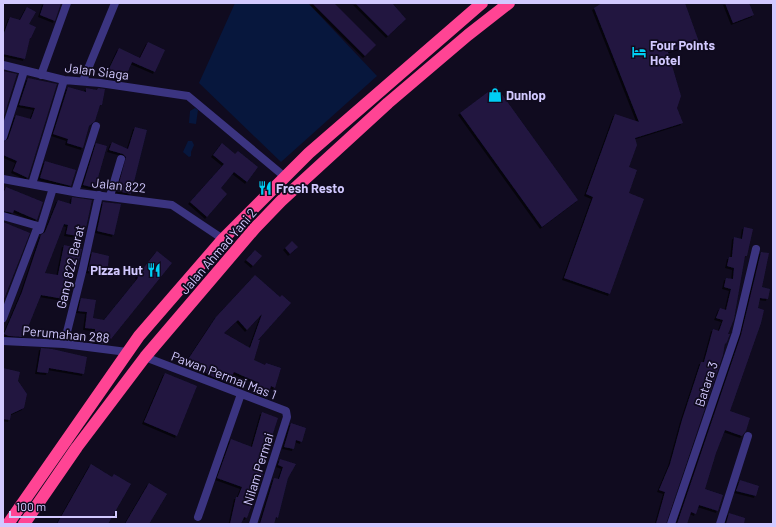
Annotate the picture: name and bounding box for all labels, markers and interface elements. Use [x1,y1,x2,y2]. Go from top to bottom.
place label: Four Points Hotel [650,37,715,68]
hotel icon: Four Points Hotel [631,44,647,60]
street label: Jalan Siaga [64,59,130,83]
shop icon: Dunlop [487,87,503,103]
place label: Dunlop [506,87,546,103]
street label: Jalan 822 [91,174,147,196]
restaurant icon: Fresh Resto [257,180,273,196]
place label: Fresh Resto [276,180,344,196]
street label: Jalan Ahmad Yani 2 [176,205,260,297]
street label: Gang 822 Barat [53,224,87,310]
place label: Pizza Hut [90,262,143,278]
restaurant icon: Pizza Hut [146,262,162,278]
street label: Perumahan 288 [22,322,110,346]
street label: Pawan Permai Mas 1 [169,348,279,402]
street label: Batara 3 [691,359,721,409]
street label: Nilam Permai [239,431,277,507]
scale bar [10,493,116,519]
text: 100 m [16,499,46,513]

